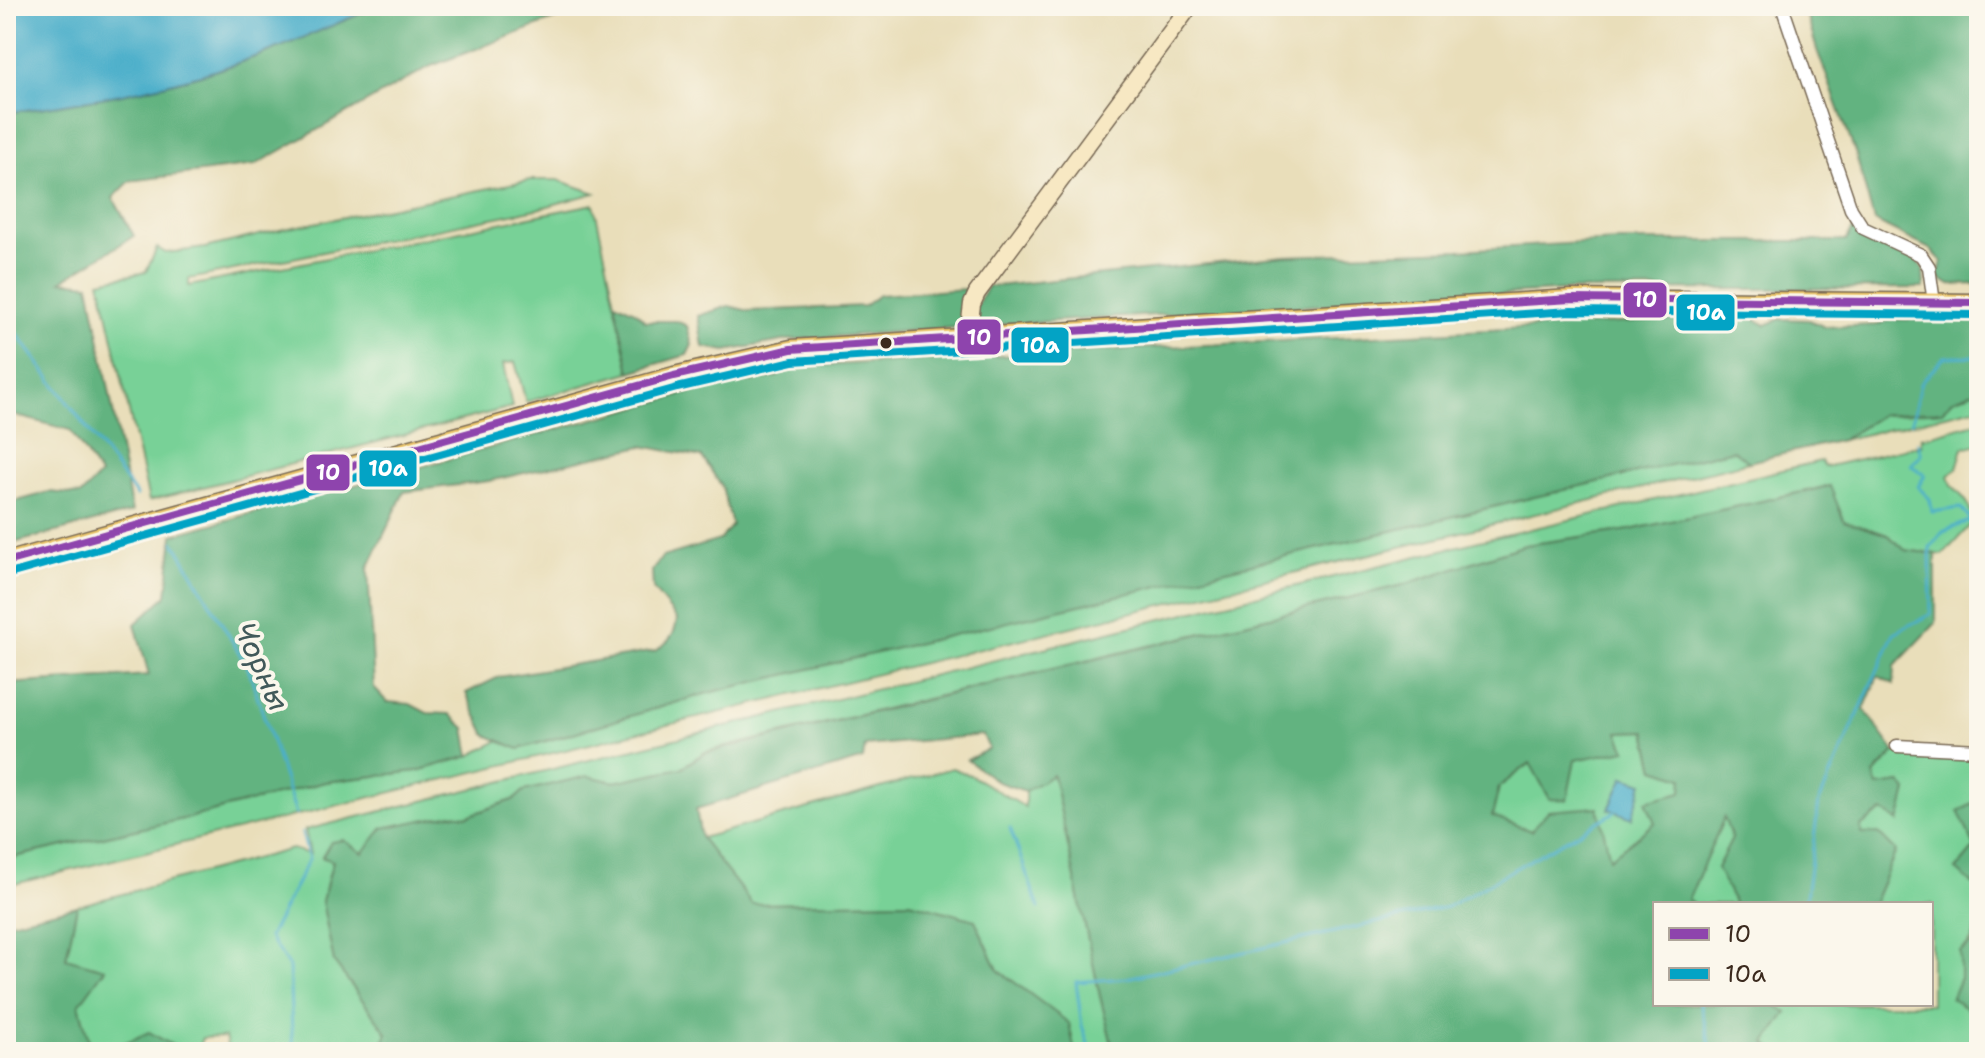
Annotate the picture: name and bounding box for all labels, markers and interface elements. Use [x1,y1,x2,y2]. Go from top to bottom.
line badge: 10 [1622,281,1668,319]
text: 10 [1633,285,1657,314]
line badge: 10а [1675,293,1736,332]
text: 10а [1686,298,1726,327]
line badge: 10 [956,318,1002,356]
text: 10 [967,323,991,352]
line badge: 10а [1010,326,1070,364]
text: 10а [1020,331,1060,360]
unlabelled marker [878,335,894,351]
line badge: 10а [358,449,418,488]
line badge: 10 [305,453,351,492]
text: 10а [368,454,408,483]
text: 10 [316,458,340,487]
water label: Чорны [224,615,300,717]
legend [1653,902,1933,1006]
text: 10 [1725,918,1751,950]
text: 10а [1725,958,1766,990]

